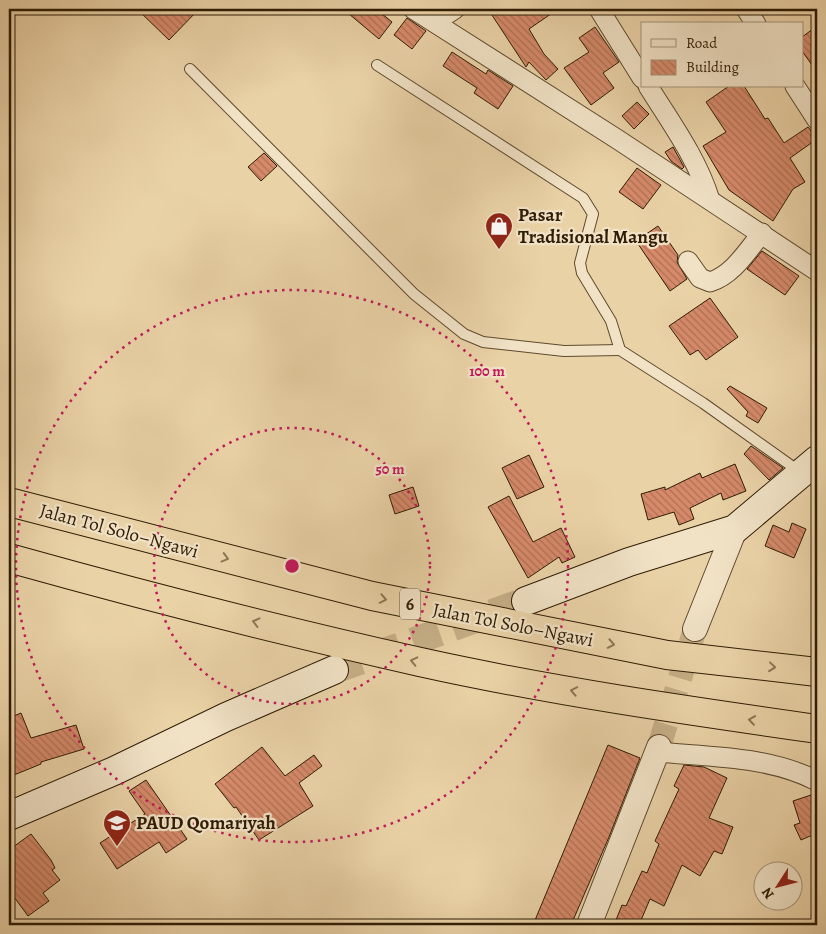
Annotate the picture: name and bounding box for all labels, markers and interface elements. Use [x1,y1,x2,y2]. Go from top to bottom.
legend [641,22,804,88]
text: Road [686,33,718,53]
text: Building [686,57,739,77]
place label: Pasar Tradisional Mangu [518,202,669,250]
shop icon: Pasar Tradisional Mangu [484,211,514,250]
text: 100 m [469,361,505,381]
text: 50 m [375,459,405,479]
street label: Jalan Tol Solo–Ngawi [37,497,201,565]
one-way arrow [221,553,229,563]
centre of rings [283,557,301,575]
road number: 6 [400,588,420,620]
one-way arrow [378,593,387,603]
street label: Jalan Tol Solo–Ngawi [430,597,596,653]
one-way arrow [253,618,261,628]
one-way arrow [606,638,615,649]
one-way arrow [410,656,419,667]
one-way arrow [768,661,776,672]
one-way arrow [570,686,578,697]
one-way arrow [747,715,756,725]
school or university icon: PAUD Qomariyah [102,808,132,847]
place label: PAUD Qomariyah [136,810,276,836]
north arrow [754,862,804,912]
text: N [757,884,779,903]

